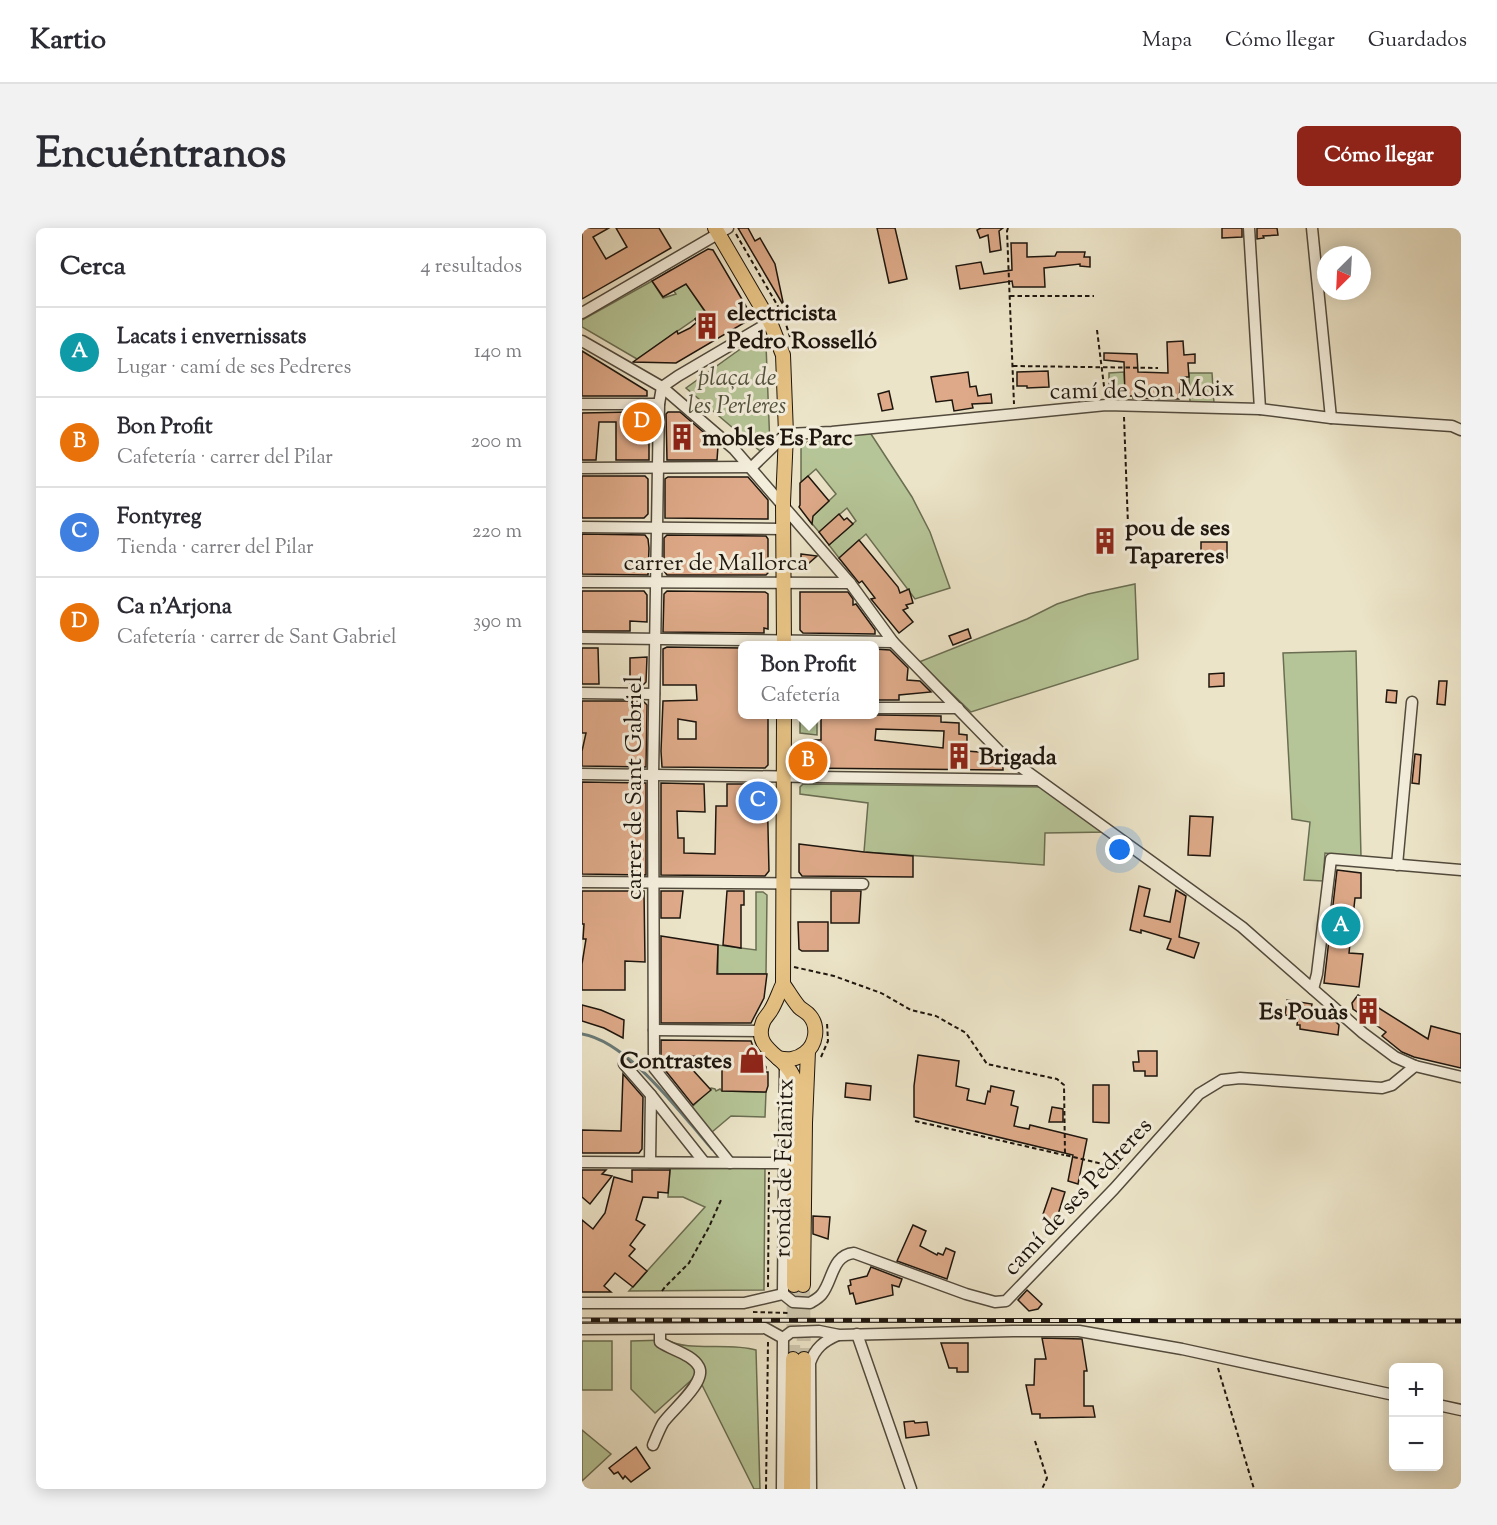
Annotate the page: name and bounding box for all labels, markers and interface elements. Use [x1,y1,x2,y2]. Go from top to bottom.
text: Kartio [30,21,106,61]
text: Mapa [1142,26,1192,56]
text: Cómo llegar [1225,26,1335,56]
text: Guardados [1368,26,1467,56]
text: Encuéntranos [36,126,286,186]
button: Cómo llegar [1297,126,1461,186]
north arrow [1317,246,1371,300]
text: Cerca [60,249,126,286]
text: 4 resultados [420,253,522,282]
place label: electricista Pedro Rosselló [727,297,877,359]
building icon: electricista Pedro Rosselló [692,311,722,341]
text: Lacats i envernissats [117,322,306,354]
text: A [71,338,88,367]
text: 140 m [474,338,522,367]
text: Lugar · camí de ses Pedreres [117,354,351,383]
park label: plaça de les Perleres [688,362,786,424]
street label: camí de Son Moix [1049,372,1235,410]
pin: D [622,400,662,444]
text: Bon Profit [117,412,212,444]
building icon: mobles Es Parc [667,422,697,452]
place label: mobles Es Parc [702,422,853,456]
text: B [73,428,86,457]
text: 200 m [471,428,522,457]
text: Cafetería · carrer del Pilar [117,444,333,473]
text: Fontyreg [117,502,201,534]
place label: pou de ses Tapareres [1125,512,1230,574]
text: C [71,518,88,547]
text: 220 m [472,518,522,547]
building icon: pou de ses Tapareres [1090,526,1120,556]
text: Tienda · carrer del Pilar [117,534,314,563]
street label: carrer de Mallorca [624,547,808,581]
text: Ca n'Arjona [117,592,232,624]
text: D [72,608,87,637]
text: 390 m [473,608,522,637]
text: Cafetería · carrer de Sant Gabriel [117,624,397,653]
popup [738,641,879,719]
text: Bon Profit [761,650,856,682]
street label: carrer de Sant Gabriel [618,676,652,900]
text: Cafetería [761,682,840,711]
pin: B [788,738,828,784]
building icon: Brigada [944,741,974,771]
place label: Brigada [979,741,1058,775]
pin: C [738,778,777,824]
your location [1105,835,1134,864]
pin: A [1322,904,1360,948]
place label: Es Pouàs [1259,996,1348,1030]
building icon: Es Pouàs [1353,996,1383,1026]
place label: Contrastes [620,1045,732,1079]
shop icon: Contrastes [737,1045,767,1075]
street label: ronda de Felanitx [766,1078,804,1258]
street label: camí de ses Pedreres [996,1111,1161,1284]
map controls [1389,1363,1443,1471]
button: + [1389,1363,1443,1417]
button: − [1389,1417,1443,1471]

